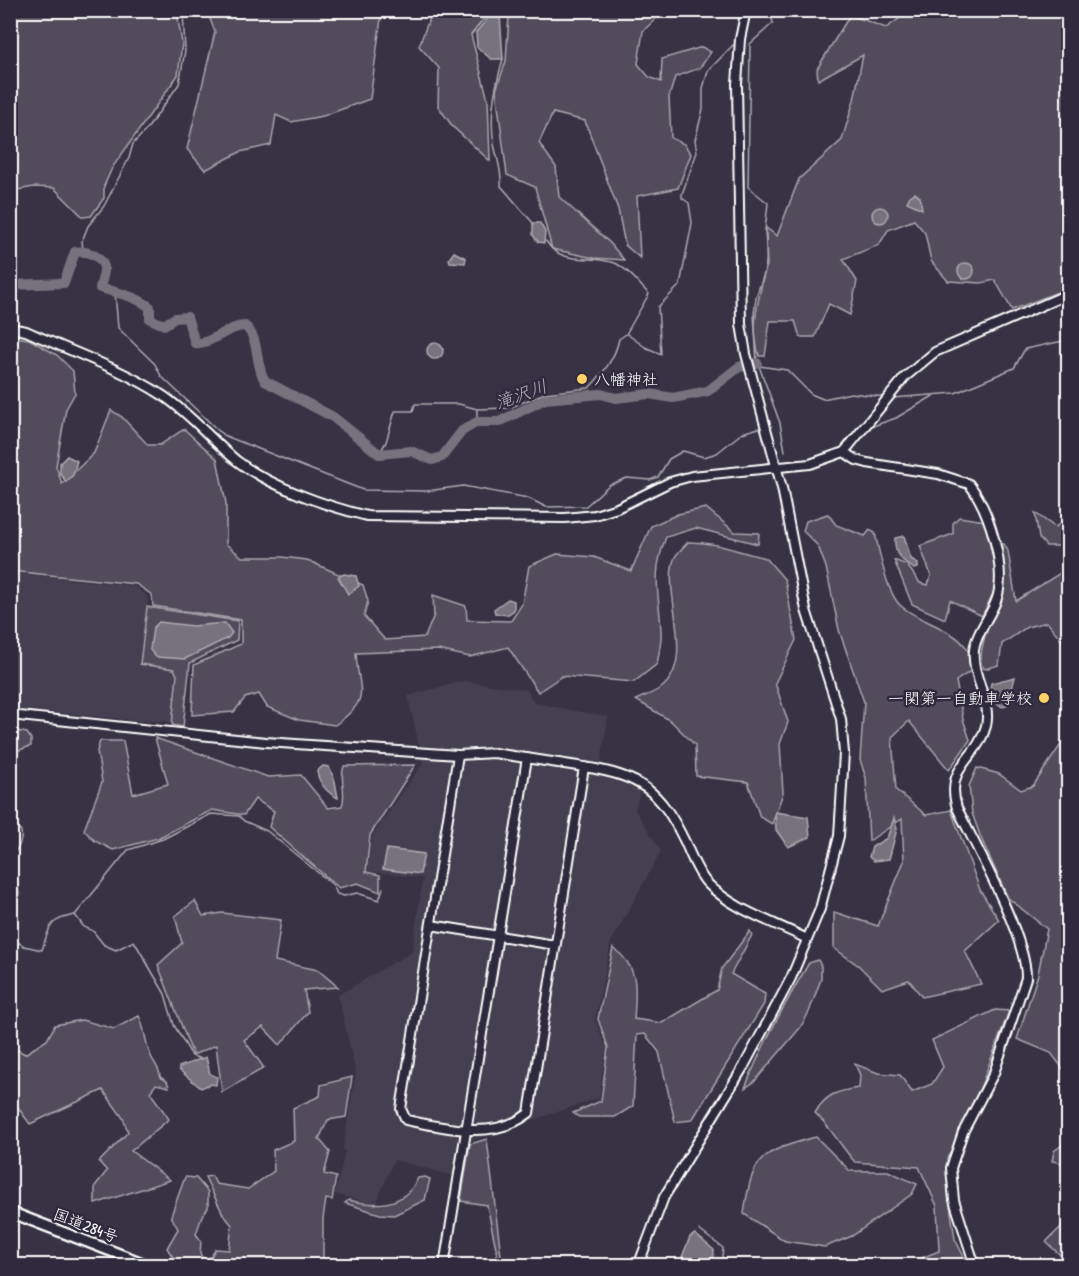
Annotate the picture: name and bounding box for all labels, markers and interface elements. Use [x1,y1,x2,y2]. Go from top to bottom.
place label: 八幡神社 [594,368,658,390]
marker: 八幡神社 [575,372,589,386]
water label: 滝沢川 [491,373,551,415]
place label: 一関第一自動車学校 [888,687,1032,709]
marker: 一関第一自動車学校 [1037,691,1051,705]
street label: 国道284号 [50,1202,122,1248]

